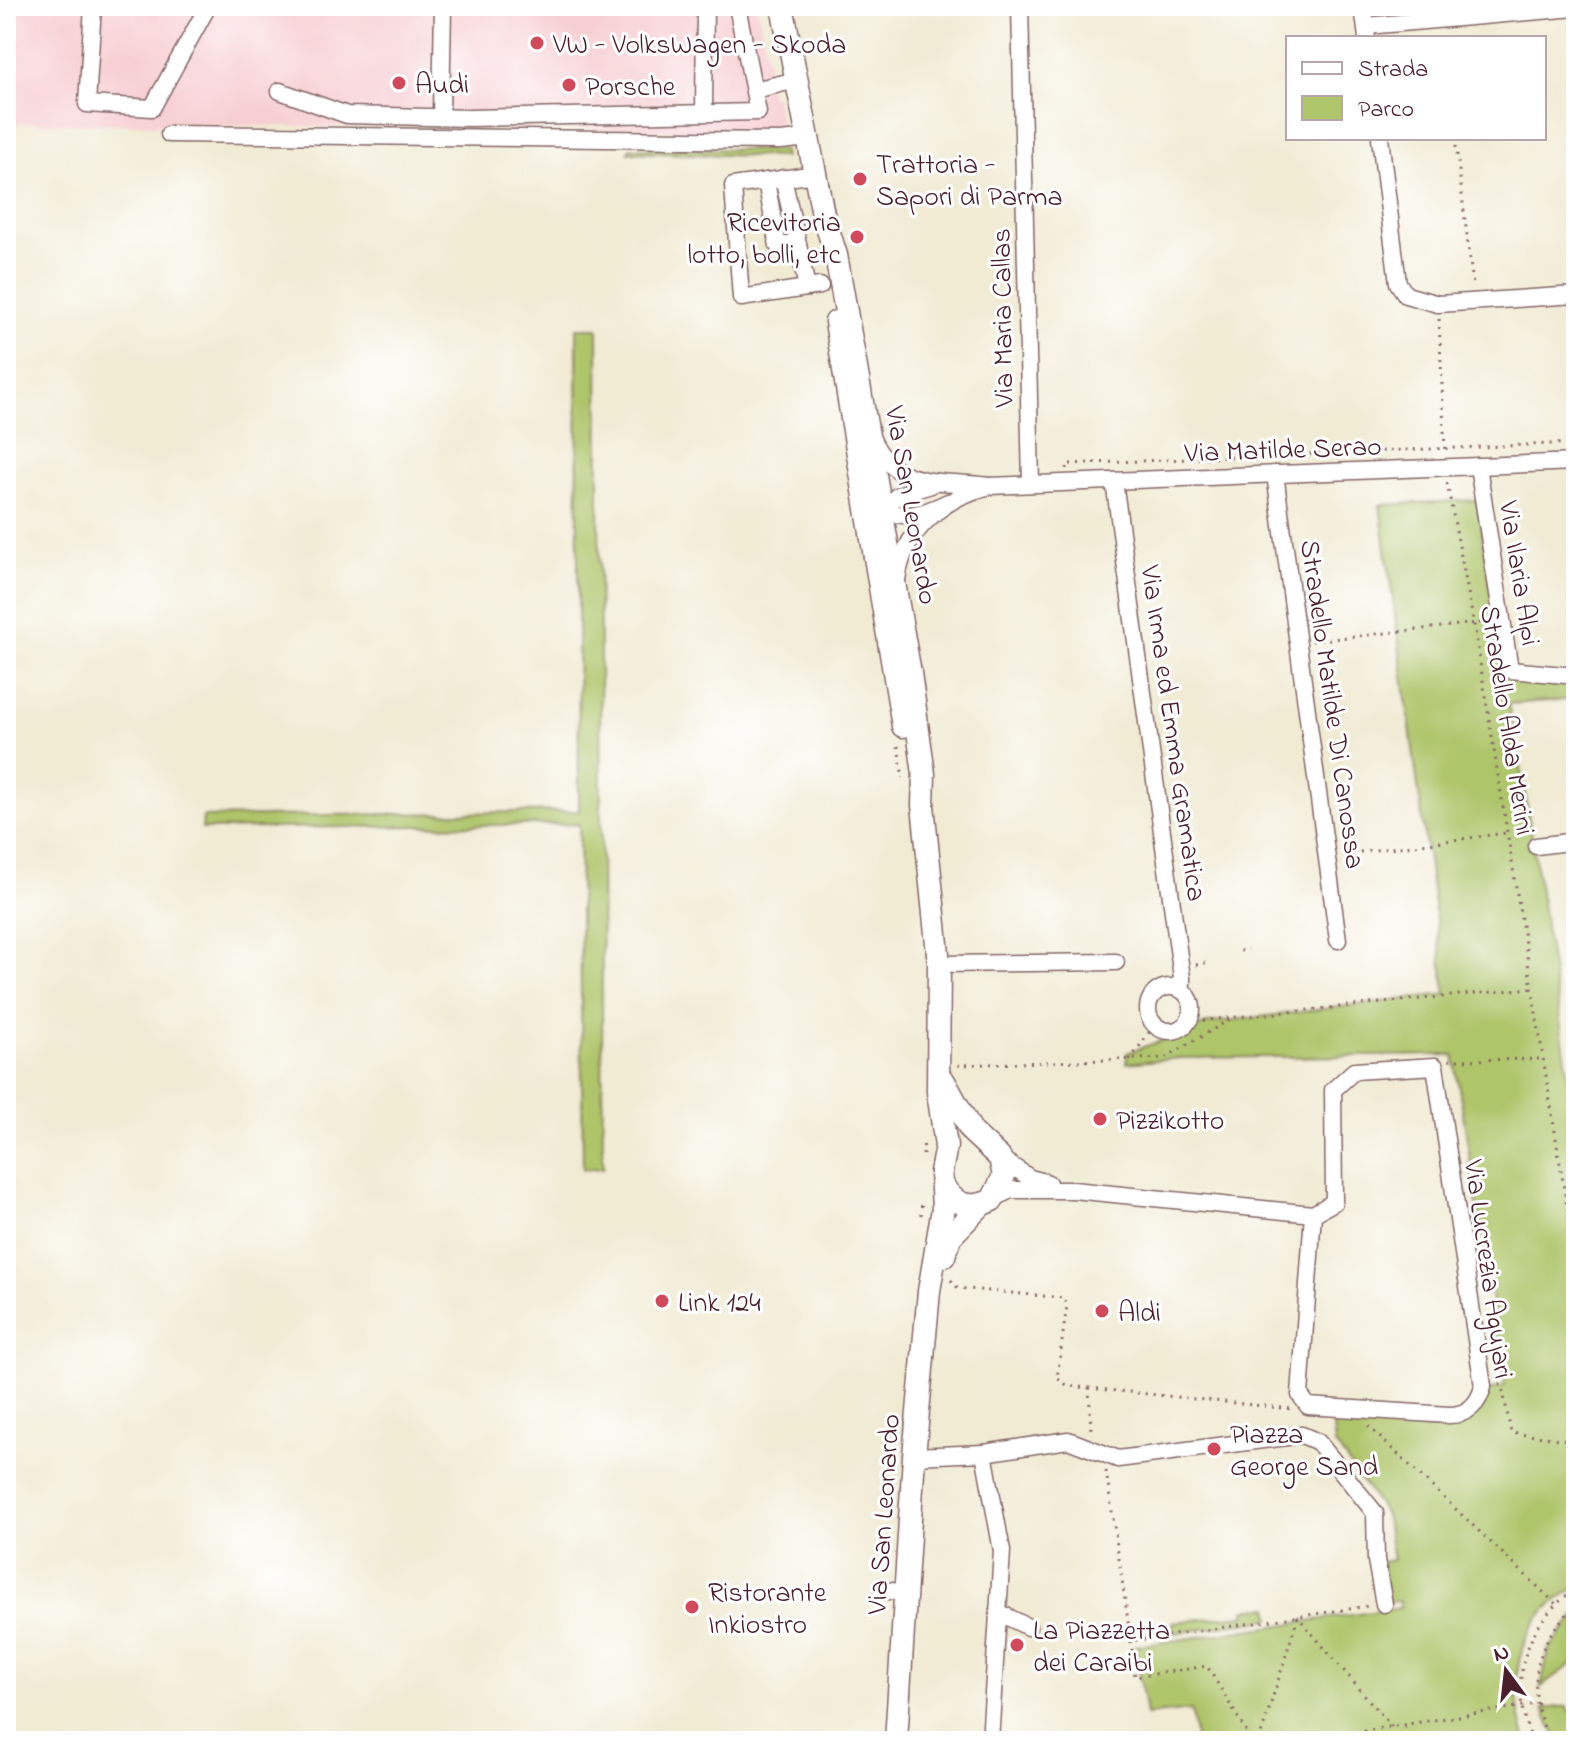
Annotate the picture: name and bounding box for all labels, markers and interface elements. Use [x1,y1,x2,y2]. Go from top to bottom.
place label: VW - VolksWagen - Skoda [552,26,846,67]
marker: VW - VolksWagen - Skoda [528,34,546,52]
legend [1286,36,1546,140]
text: Strada [1358,53,1428,88]
place label: Audi [415,66,469,107]
place label: Porsche [585,68,676,109]
marker: Audi [390,74,408,92]
marker: Porsche [560,76,578,94]
text: Parco [1358,93,1414,128]
place label: Trattoria - Sapori di Parma [876,146,1063,219]
marker: Trattoria - Sapori di Parma [851,170,869,188]
place label: Ricevitoria lotto, bolli, etc [687,204,842,277]
marker: Ricevitoria lotto, bolli, etc [848,228,866,246]
street label: Via Maria Callas [982,228,1027,409]
street label: Via San Leonardo [872,402,947,608]
street label: Via Matilde Serao [1183,428,1382,475]
street label: Via Ilaria Alpi [1486,497,1549,649]
street label: Stradello Matilde Di Canossa [1287,537,1374,872]
street label: Via Irma ed Emma Gramatica [1128,562,1215,904]
street label: Stradello Alda Merini [1467,603,1544,839]
place label: Pizzikotto [1116,1102,1224,1143]
marker: Pizzikotto [1091,1110,1109,1128]
street label: Via Lucrezia Agujari [1451,1156,1522,1382]
place label: Link 124 [678,1284,761,1325]
marker: Link 124 [653,1292,671,1310]
place label: Aldi [1118,1294,1161,1335]
marker: Aldi [1093,1302,1111,1320]
street label: Via San Leonardo [858,1413,913,1617]
place label: Piazza George Sand [1230,1416,1378,1489]
marker: Piazza George Sand [1205,1440,1223,1458]
place label: Ristorante Inkiostro [708,1574,827,1647]
marker: Ristorante Inkiostro [683,1598,701,1616]
place label: La Piazzetta dei Caraibi [1033,1612,1170,1685]
north arrow [1466,1631,1546,1711]
marker: La Piazzetta dei Caraibi [1008,1636,1026,1654]
text: N [1490,1637,1513,1672]

